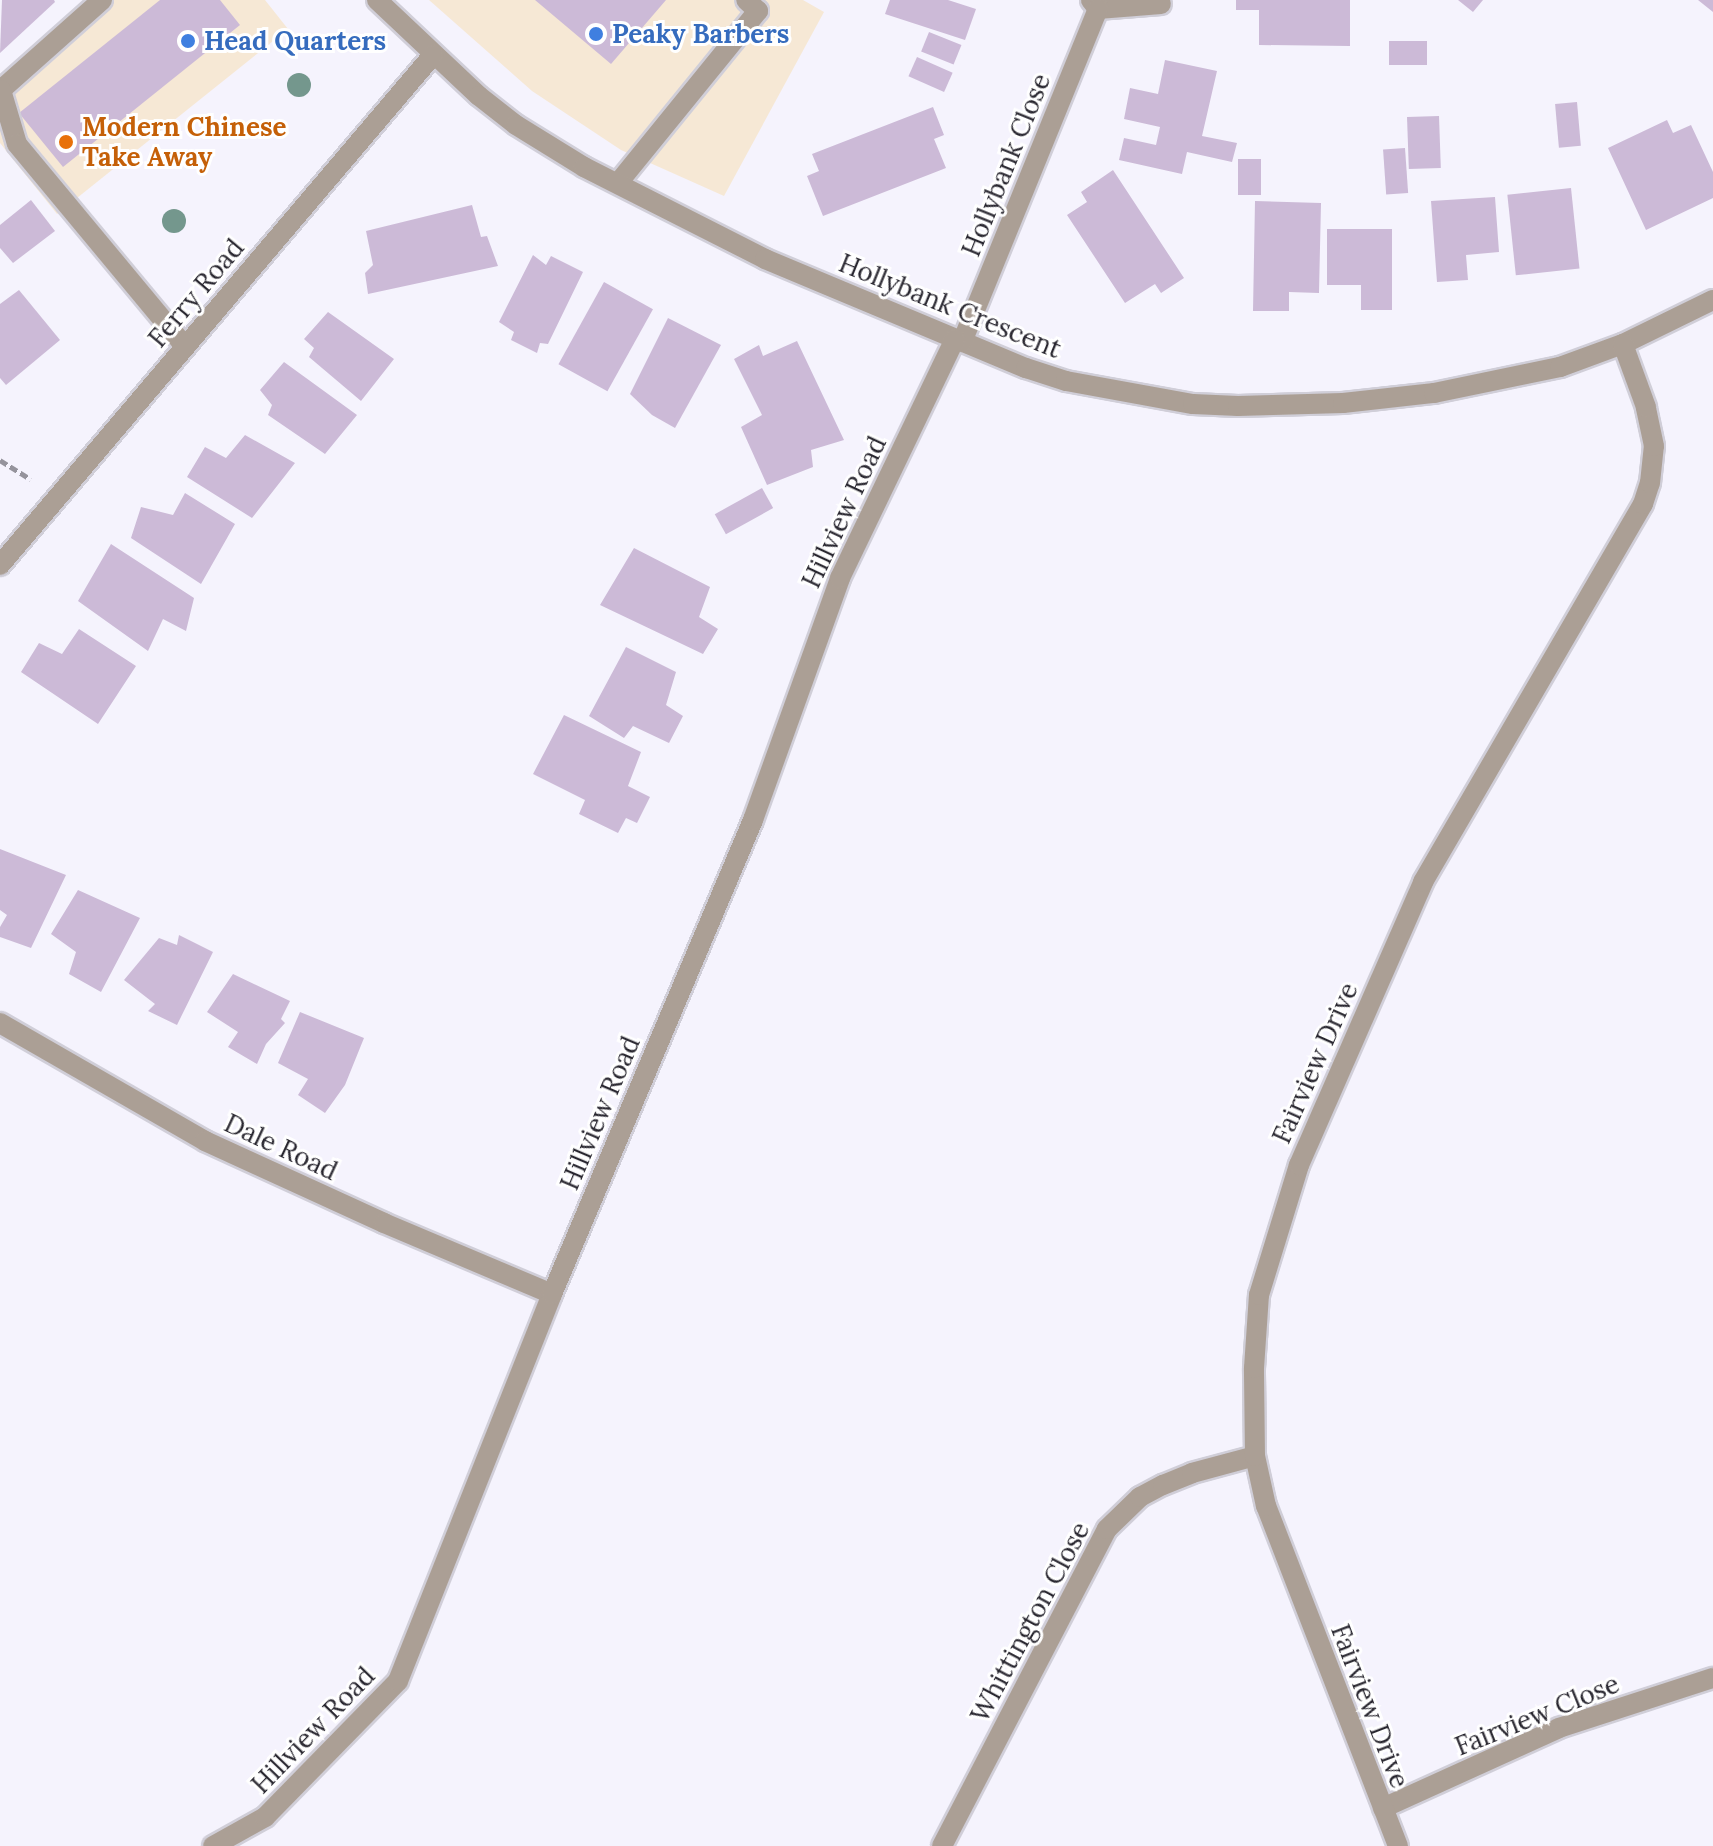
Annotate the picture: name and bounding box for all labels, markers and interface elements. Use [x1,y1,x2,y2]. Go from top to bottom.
place label: Peaky Barbers [612,18,789,50]
place label: Head Quarters [204,25,386,57]
marker: Peaky Barbers [587,25,605,43]
marker: Head Quarters [179,32,197,50]
street label: Hollybank Close [955,69,1057,261]
place label: Modern Chinese Take Away [82,111,286,172]
marker: Modern Chinese Take Away [57,133,75,151]
street label: Ferry Road [142,232,250,354]
street label: Hollybank Crescent [835,247,1065,365]
street label: Hillview Road [795,431,893,593]
street label: Fairview Drive [1266,978,1364,1148]
street label: Hillview Road [554,1031,646,1195]
street label: Dale Road [220,1107,342,1187]
street label: Whittington Close [964,1517,1096,1727]
street label: Fairview Drive [1325,1620,1415,1792]
street label: Hillview Road [245,1660,381,1800]
street label: Fairview Close [1450,1668,1624,1762]

